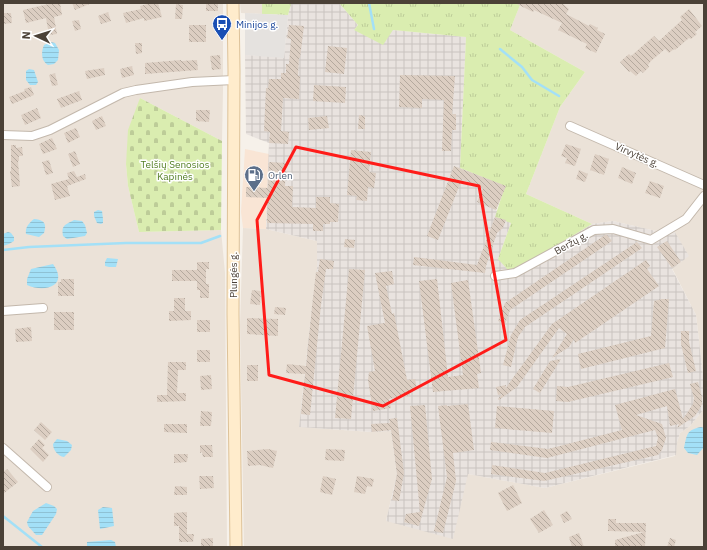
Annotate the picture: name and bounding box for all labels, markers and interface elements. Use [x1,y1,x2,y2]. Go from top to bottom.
bus stop icon: Minijos g. [211,13,233,41]
north arrow [16,16,56,56]
place label: Minijos g. [236,18,278,31]
text: N [19,31,33,40]
street label: Virvytės g. [613,140,661,170]
park label: Telšių Senosios Kapinės [140,158,210,183]
fuel station icon: Orlen [243,164,265,192]
place label: Orlen [268,169,293,182]
street label: Beržų g. [552,228,590,258]
street label: Plungės g. [227,252,240,298]

